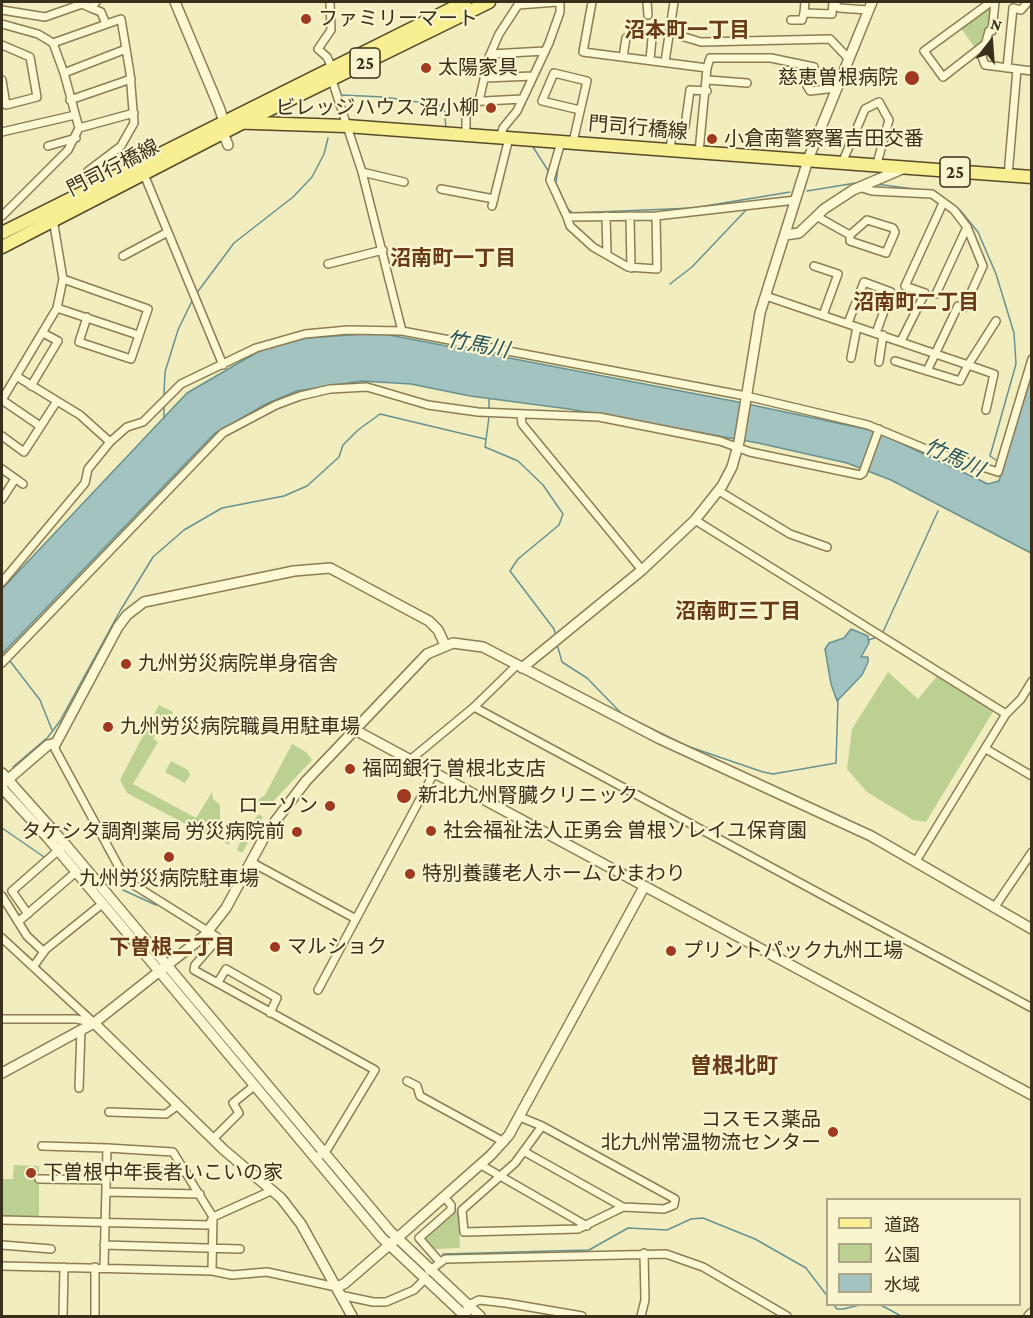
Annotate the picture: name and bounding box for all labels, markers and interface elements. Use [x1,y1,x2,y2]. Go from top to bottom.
place label: ファミリーマート [318,7,478,31]
marker: ファミリーマート [299,12,313,26]
north arrow [961,12,1021,72]
text: N [989,15,1004,34]
district label: 沼本町一丁目 [624,18,750,44]
road number: 25 [350,48,380,78]
place label: 太陽家具 [438,56,518,80]
marker: 太陽家具 [419,61,433,75]
place label: 慈恵曽根病院 [778,66,898,90]
marker: 慈恵曽根病院 [903,69,921,87]
place label: ビレッジハウス 沼小柳 [275,96,479,120]
marker: ビレッジハウス 沼小柳 [484,101,498,115]
street label: 門司行橋線 [587,112,689,144]
place label: 小倉南警察署吉田交番 [724,127,924,151]
marker: 小倉南警察署吉田交番 [705,132,719,146]
street label: 門司行橋線 [63,135,163,201]
road number: 25 [940,157,970,187]
district label: 沼南町一丁目 [390,246,516,272]
district label: 沼南町二丁目 [853,290,979,316]
water label: 竹馬川 [445,327,511,363]
water label: 竹馬川 [920,434,988,482]
district label: 沼南町三丁目 [675,599,801,625]
place label: 九州労災病院単身宿舎 [138,652,338,676]
marker: 九州労災病院単身宿舎 [119,657,133,671]
place label: 九州労災病院職員用駐車場 [120,715,360,739]
marker: 九州労災病院職員用駐車場 [101,720,115,734]
place label: 福岡銀行 曽根北支店 [362,757,546,781]
marker: 福岡銀行 曽根北支店 [343,762,357,776]
place label: 新北九州腎臓クリニック [418,784,638,808]
marker: 新北九州腎臓クリニック [395,787,413,805]
place label: ローソン [238,794,318,818]
marker: ローソン [323,799,337,813]
place label: 社会福祉法人正勇会 曽根ソレイユ保育園 [443,819,807,843]
place label: タケシタ調剤薬局 労災病院前 [21,820,285,844]
marker: 社会福祉法人正勇会 曽根ソレイユ保育園 [424,824,438,838]
marker: タケシタ調剤薬局 労災病院前 [290,825,304,839]
marker: 九州労災病院駐車場 [162,850,176,864]
place label: 特別養護老人ホーム ひまわり [422,862,686,886]
place label: 九州労災病院駐車場 [79,867,259,891]
marker: 特別養護老人ホーム ひまわり [403,867,417,881]
district label: 下曽根二丁目 [109,935,235,961]
place label: マルショク [287,935,387,959]
place label: プリントパック九州工場 [683,939,903,963]
marker: マルショク [268,940,282,954]
marker: プリントパック九州工場 [664,944,678,958]
district label: 曽根北町 [690,1053,778,1079]
place label: コスモス薬品 北九州常温物流センター [601,1108,821,1155]
marker: コスモス薬品 北九州常温物流センター [826,1125,840,1139]
place label: 下曽根中年長者いこいの家 [43,1161,283,1185]
marker: 下曽根中年長者いこいの家 [24,1166,38,1180]
legend [826,1198,1021,1306]
text: 道路 [884,1215,920,1235]
text: 公園 [884,1245,920,1265]
text: 水域 [884,1275,920,1295]

